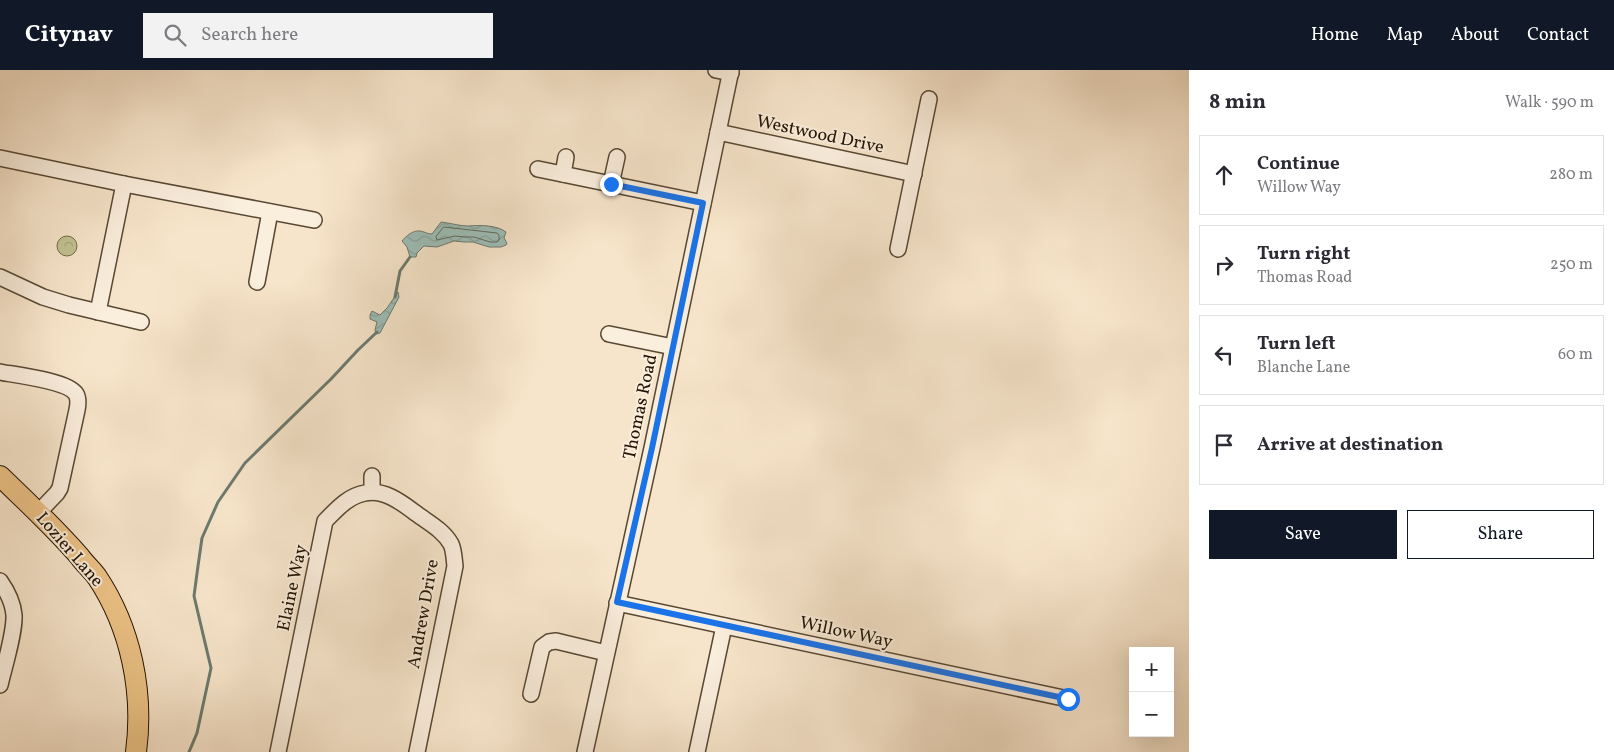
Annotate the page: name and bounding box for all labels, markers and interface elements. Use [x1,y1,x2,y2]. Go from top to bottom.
search box [143,13,493,58]
text: Citynav [25,18,113,52]
icon: search [161,21,189,49]
text: Search here [201,22,298,48]
text: Home [1311,23,1359,48]
text: Map [1387,23,1423,48]
text: About [1451,23,1499,48]
text: Contact [1527,23,1589,48]
text: 8 min [1209,88,1266,117]
text: Walk · 590 m [1505,92,1594,114]
street label: Westwood Drive [754,109,886,161]
text: Continue [1257,151,1340,177]
icon: ahead [1210,161,1238,189]
text: 280 m [1549,164,1593,186]
route end [600,173,623,196]
text: Willow Way [1257,177,1341,199]
text: Turn right [1257,241,1350,267]
icon: right [1210,251,1238,279]
text: 250 m [1550,254,1593,276]
text: Thomas Road [1257,267,1352,289]
text: Turn left [1257,331,1336,357]
icon: left [1210,341,1238,369]
text: 60 m [1558,344,1593,366]
street label: Thomas Road [618,352,664,462]
text: Blanche Lane [1257,357,1350,379]
icon: arrive [1210,431,1238,459]
text: Arrive at destination [1257,432,1443,458]
street label: Lozier Lane [29,507,109,593]
button: Save [1209,510,1397,559]
button: Share [1407,510,1594,559]
street label: Elaine Way [272,542,314,634]
street label: Andrew Drive [402,557,446,671]
street label: Willow Way [797,611,895,655]
map controls [1129,647,1174,737]
button: + [1129,647,1174,692]
route start [1057,688,1080,711]
button: − [1129,692,1174,737]

